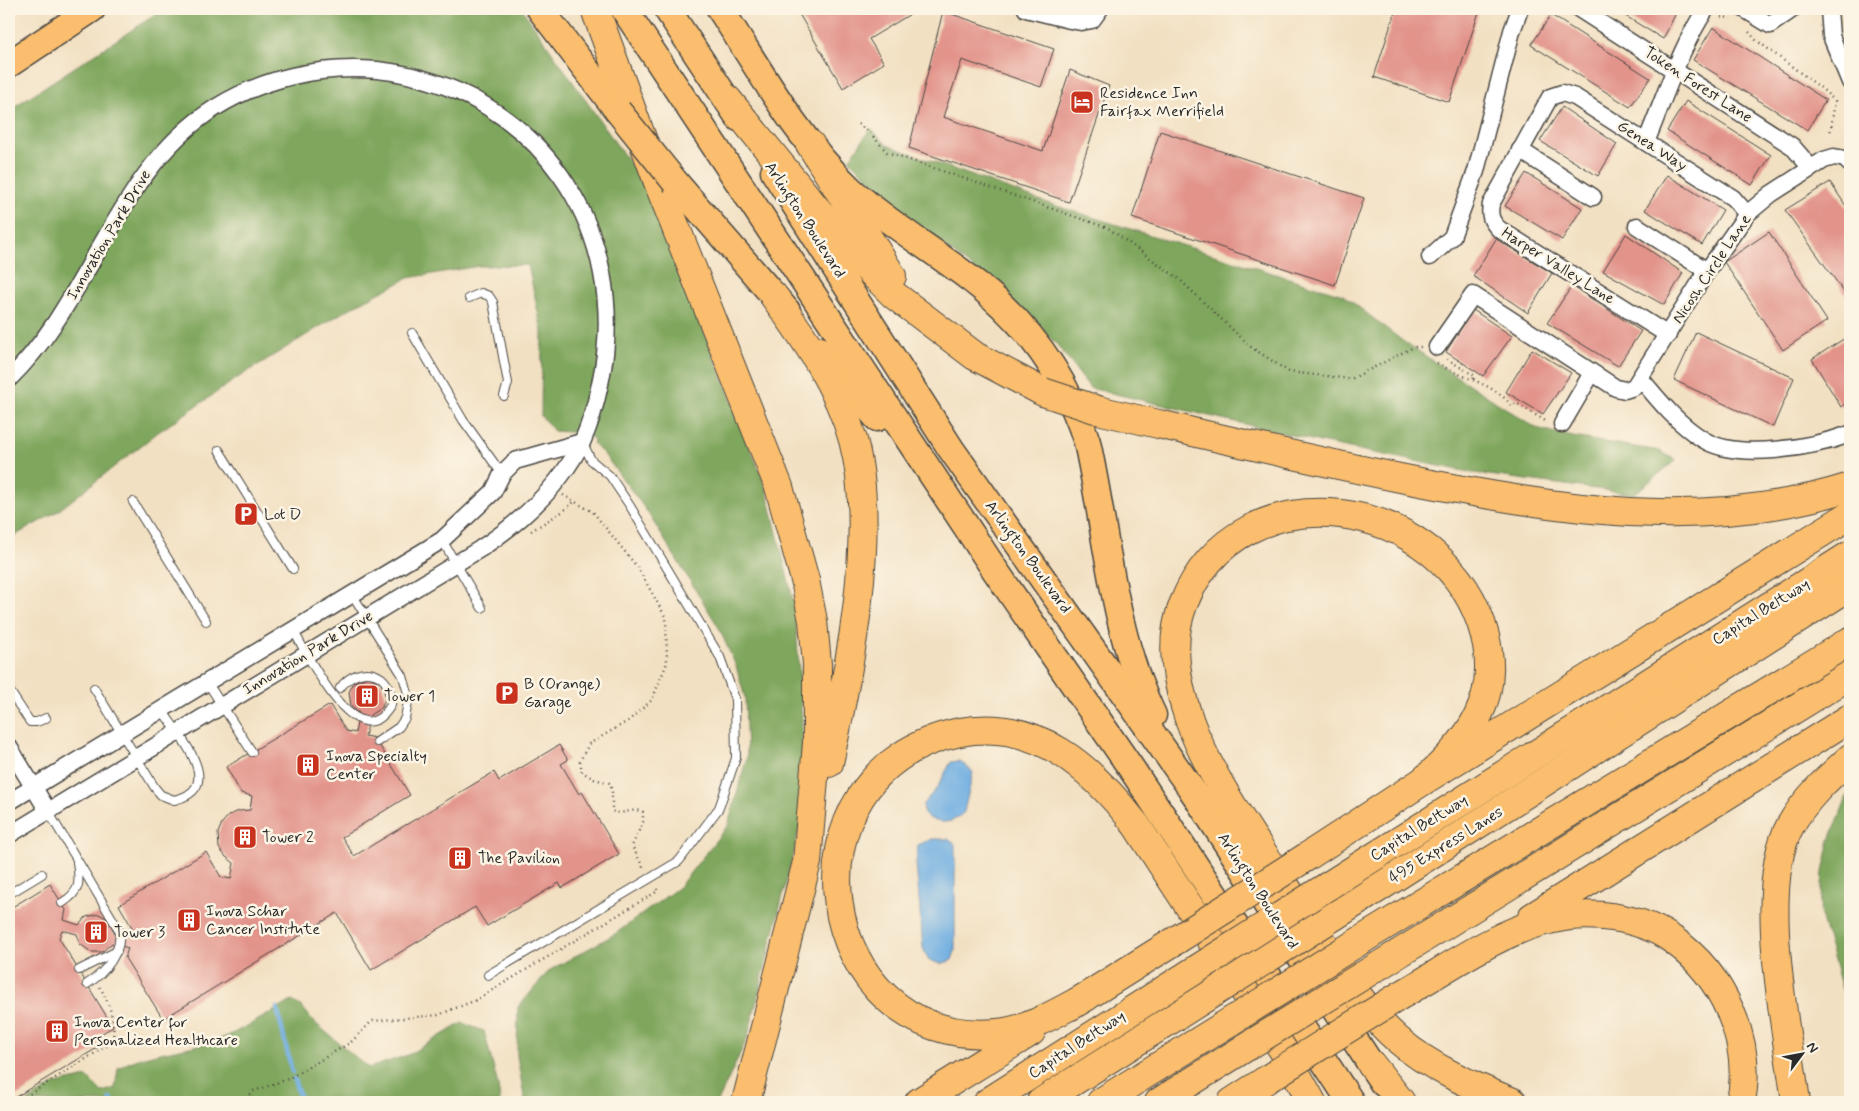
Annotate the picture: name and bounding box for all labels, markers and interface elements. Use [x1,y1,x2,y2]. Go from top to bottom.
street label: Token Forest Lane [1640,42,1756,128]
place label: Residence Inn Fairfax Merrifield [1100,83,1224,122]
hotel icon: Residence Inn Fairfax Merrifield [1069,89,1095,115]
street label: Genea Way [1613,116,1691,176]
street label: Arlington Boulevard [759,158,851,283]
street label: Innovation Park Drive [62,166,156,304]
street label: Nicosh Circle Lane [1668,210,1757,328]
street label: Harper Valley Lane [1497,223,1619,310]
street label: Arlington Boulevard [979,496,1076,618]
parking icon: Lot D [233,501,259,527]
place label: Lot D [264,504,302,525]
street label: Capital Beltway [1708,574,1814,650]
street label: Innovation Park Drive [239,606,377,700]
place label: B (Orange) Garage [524,674,600,714]
parking icon: B (Orange) Garage [494,680,520,706]
building icon: Tower 1 [354,683,380,709]
place label: Tower 1 [384,686,435,707]
place label: Inova Specialty Center [326,746,427,785]
building icon: Inova Specialty Center [295,752,321,778]
street label: Capital Beltway [1366,790,1472,866]
street label: 495 Express Lanes [1385,801,1507,889]
building icon: Tower 2 [232,824,258,850]
place label: Tower 2 [262,827,314,848]
street label: Arlington Boulevard [1212,829,1304,954]
building icon: The Pavilion [447,845,473,871]
place label: The Pavilion [478,848,560,869]
place label: Inova Schar Cancer Institute [206,901,320,940]
building icon: Inova Schar Cancer Institute [176,907,202,933]
building icon: Tower 3 [83,919,109,945]
place label: Tower 3 [114,922,165,943]
street label: Capital Beltway [1025,1006,1129,1084]
place label: Inova Center for Personalized Healthcare [74,1012,238,1051]
building icon: Inova Center for Personalized Healthcare [44,1018,70,1044]
north arrow [1776,1028,1826,1078]
text: N [1802,1039,1822,1056]

